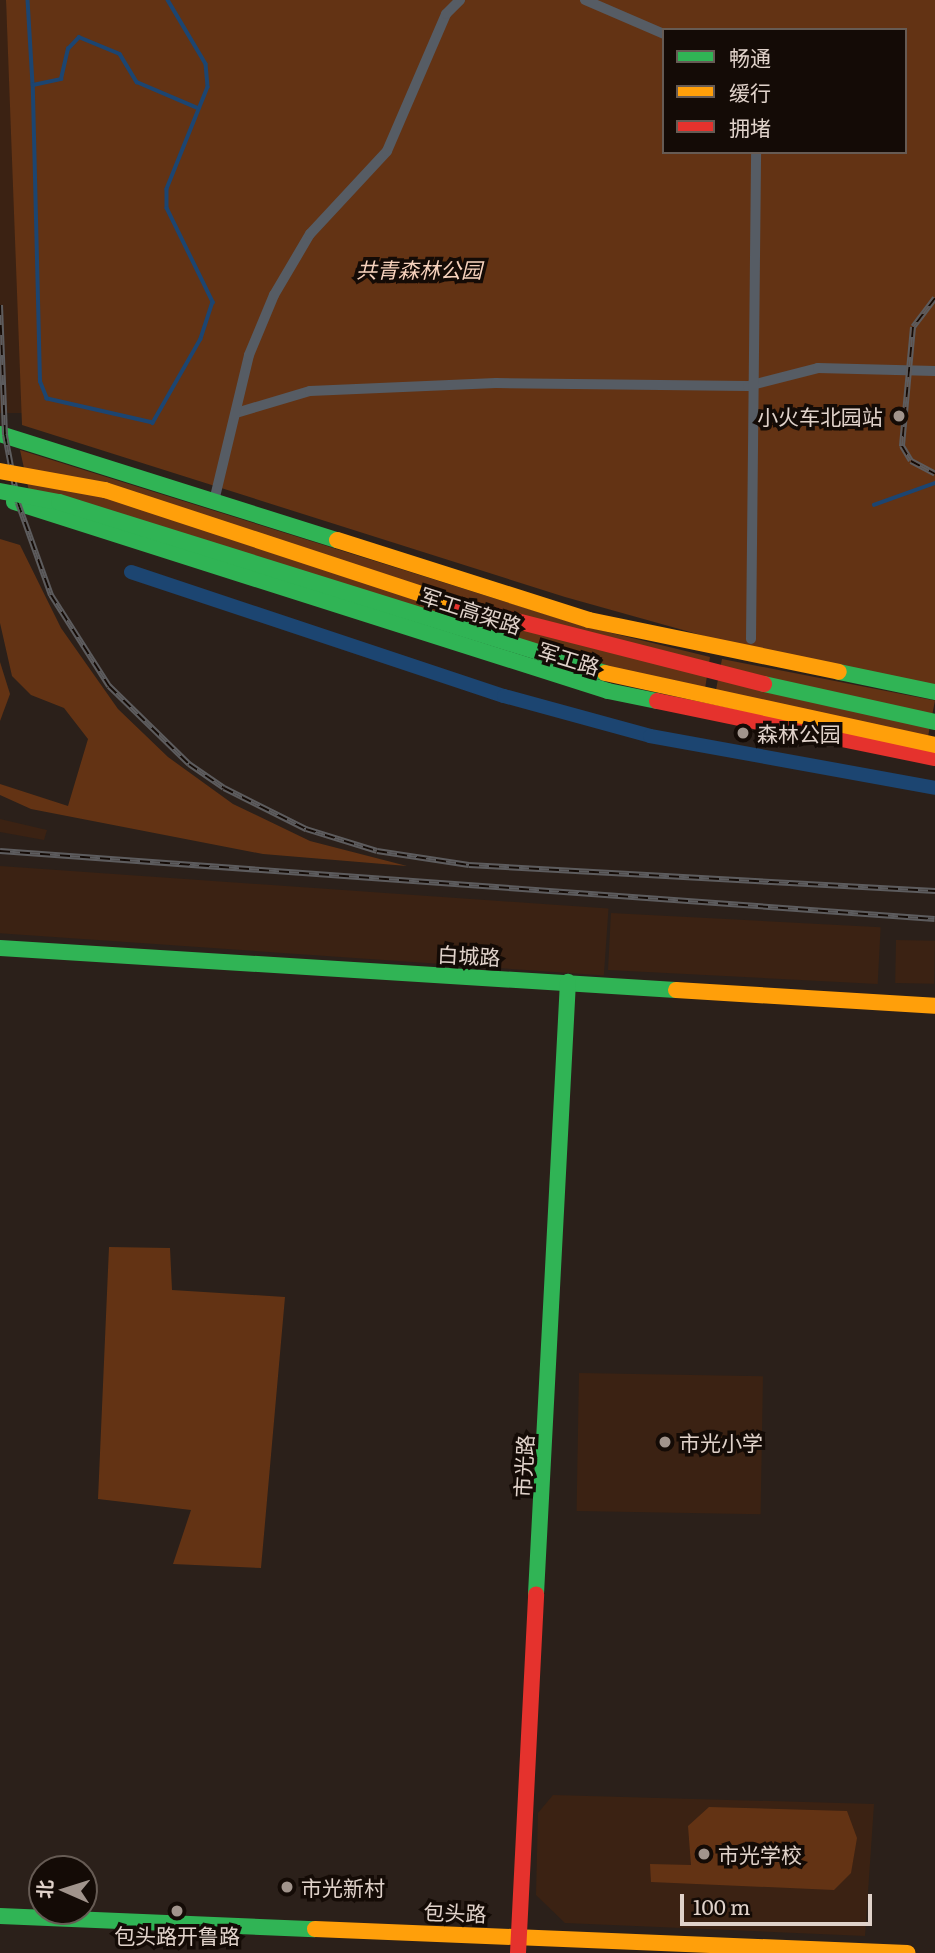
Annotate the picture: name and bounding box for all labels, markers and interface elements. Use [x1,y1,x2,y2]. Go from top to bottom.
legend [662,28,907,154]
text: 畅通 [729,41,771,72]
text: 缓行 [729,76,771,107]
text: 拥堵 [729,111,771,142]
park label: 共青森林公园 [356,256,482,282]
place label: 小火车北园站 [757,403,883,429]
marker: 小火车北园站 [889,406,909,426]
street label: 军工高架路 [417,582,525,638]
street label: 军工路 [535,637,603,679]
place label: 森林公园 [757,720,841,746]
marker: 森林公园 [735,725,751,741]
street label: 白城路 [437,941,501,969]
place label: 市光小学 [679,1429,763,1455]
street label: 市光路 [509,1434,537,1498]
marker: 市光小学 [657,1434,673,1450]
place label: 市光学校 [718,1841,802,1867]
marker: 市光学校 [696,1846,712,1862]
north arrow [28,1855,98,1925]
place label: 市光新村 [301,1874,385,1900]
text: 北 [30,1879,59,1899]
marker: 市光新村 [279,1879,295,1895]
scale bar [683,1880,876,1924]
text: 100 m [693,1890,750,1921]
street label: 包头路 [423,1898,487,1926]
marker: 包头路开鲁路 [169,1903,185,1919]
place label: 包头路开鲁路 [114,1922,240,1948]

